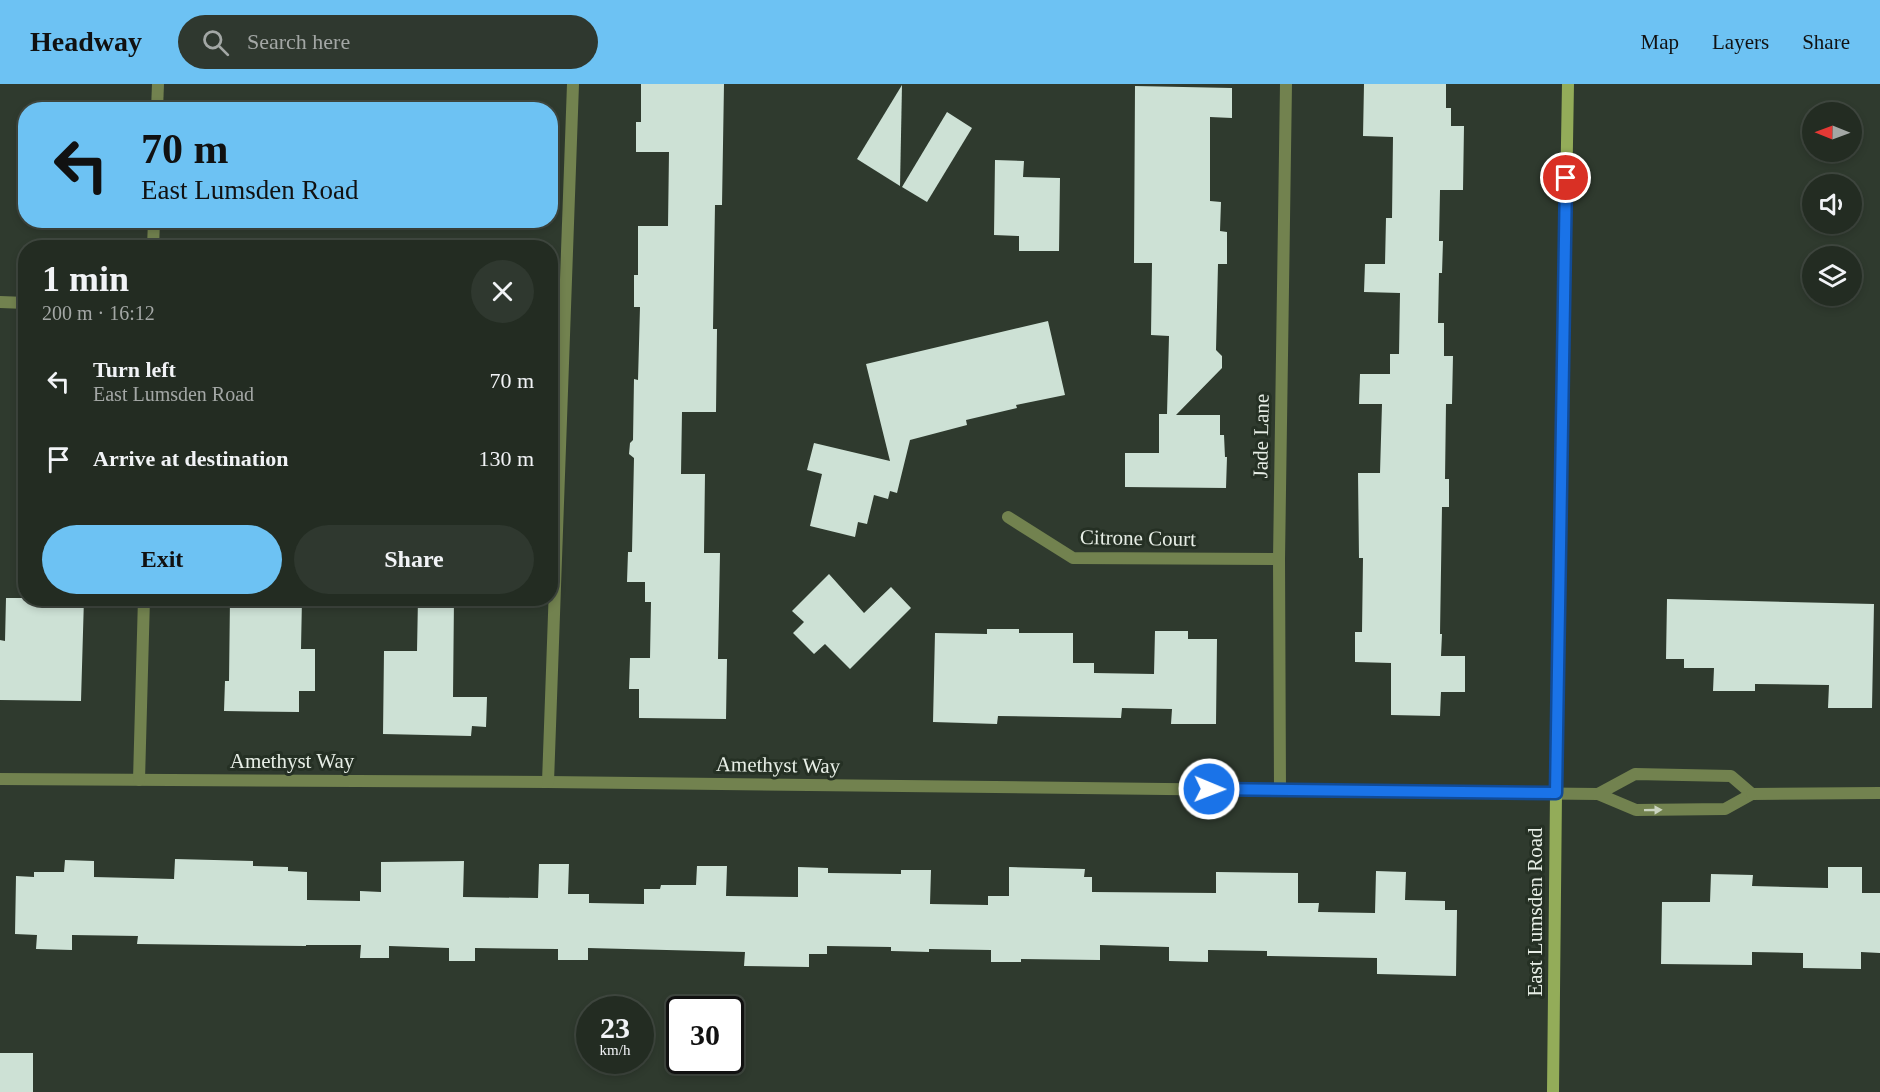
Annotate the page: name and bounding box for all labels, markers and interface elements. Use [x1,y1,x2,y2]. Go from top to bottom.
search box [178,15,598,69]
text: Headway [30,26,142,57]
icon: search [199,26,232,59]
text: Search here [247,29,350,54]
text: Map [1641,30,1679,54]
text: Layers [1712,30,1769,54]
text: Share [1802,30,1850,54]
north arrow [1802,102,1862,162]
map controls [1802,102,1862,306]
icon: left [42,126,120,204]
text: 70 m [141,126,229,172]
pin [1540,152,1591,203]
icon: arrive [1549,161,1582,194]
button: sound [1802,174,1862,234]
text: East Lumsden Road [141,175,358,205]
button: layers [1802,246,1862,306]
text: 1 min [42,259,129,299]
button: close [471,260,534,323]
text: 200 m · 16:12 [42,302,155,324]
text: Turn left [93,357,176,382]
icon: left [42,365,75,398]
text: 70 m [489,368,534,393]
text: East Lumsden Road [93,383,254,405]
street label: Jade Lane [1248,394,1274,478]
icon: arrive [42,443,75,476]
text: Arrive at destination [93,446,289,471]
text: 130 m [478,446,534,471]
button: Exit [42,525,282,594]
button: Share [294,525,534,594]
street label: Citrone Court [1080,525,1196,551]
street label: Amethyst Way [230,749,355,773]
street label: Amethyst Way [716,752,841,778]
position arrow [1177,757,1241,821]
one-way arrow [1643,805,1662,815]
street label: East Lumsden Road [1523,827,1547,997]
speed limit sign: 30 [666,996,744,1074]
text: 23 [600,1011,630,1044]
text: km/h [600,1042,630,1058]

